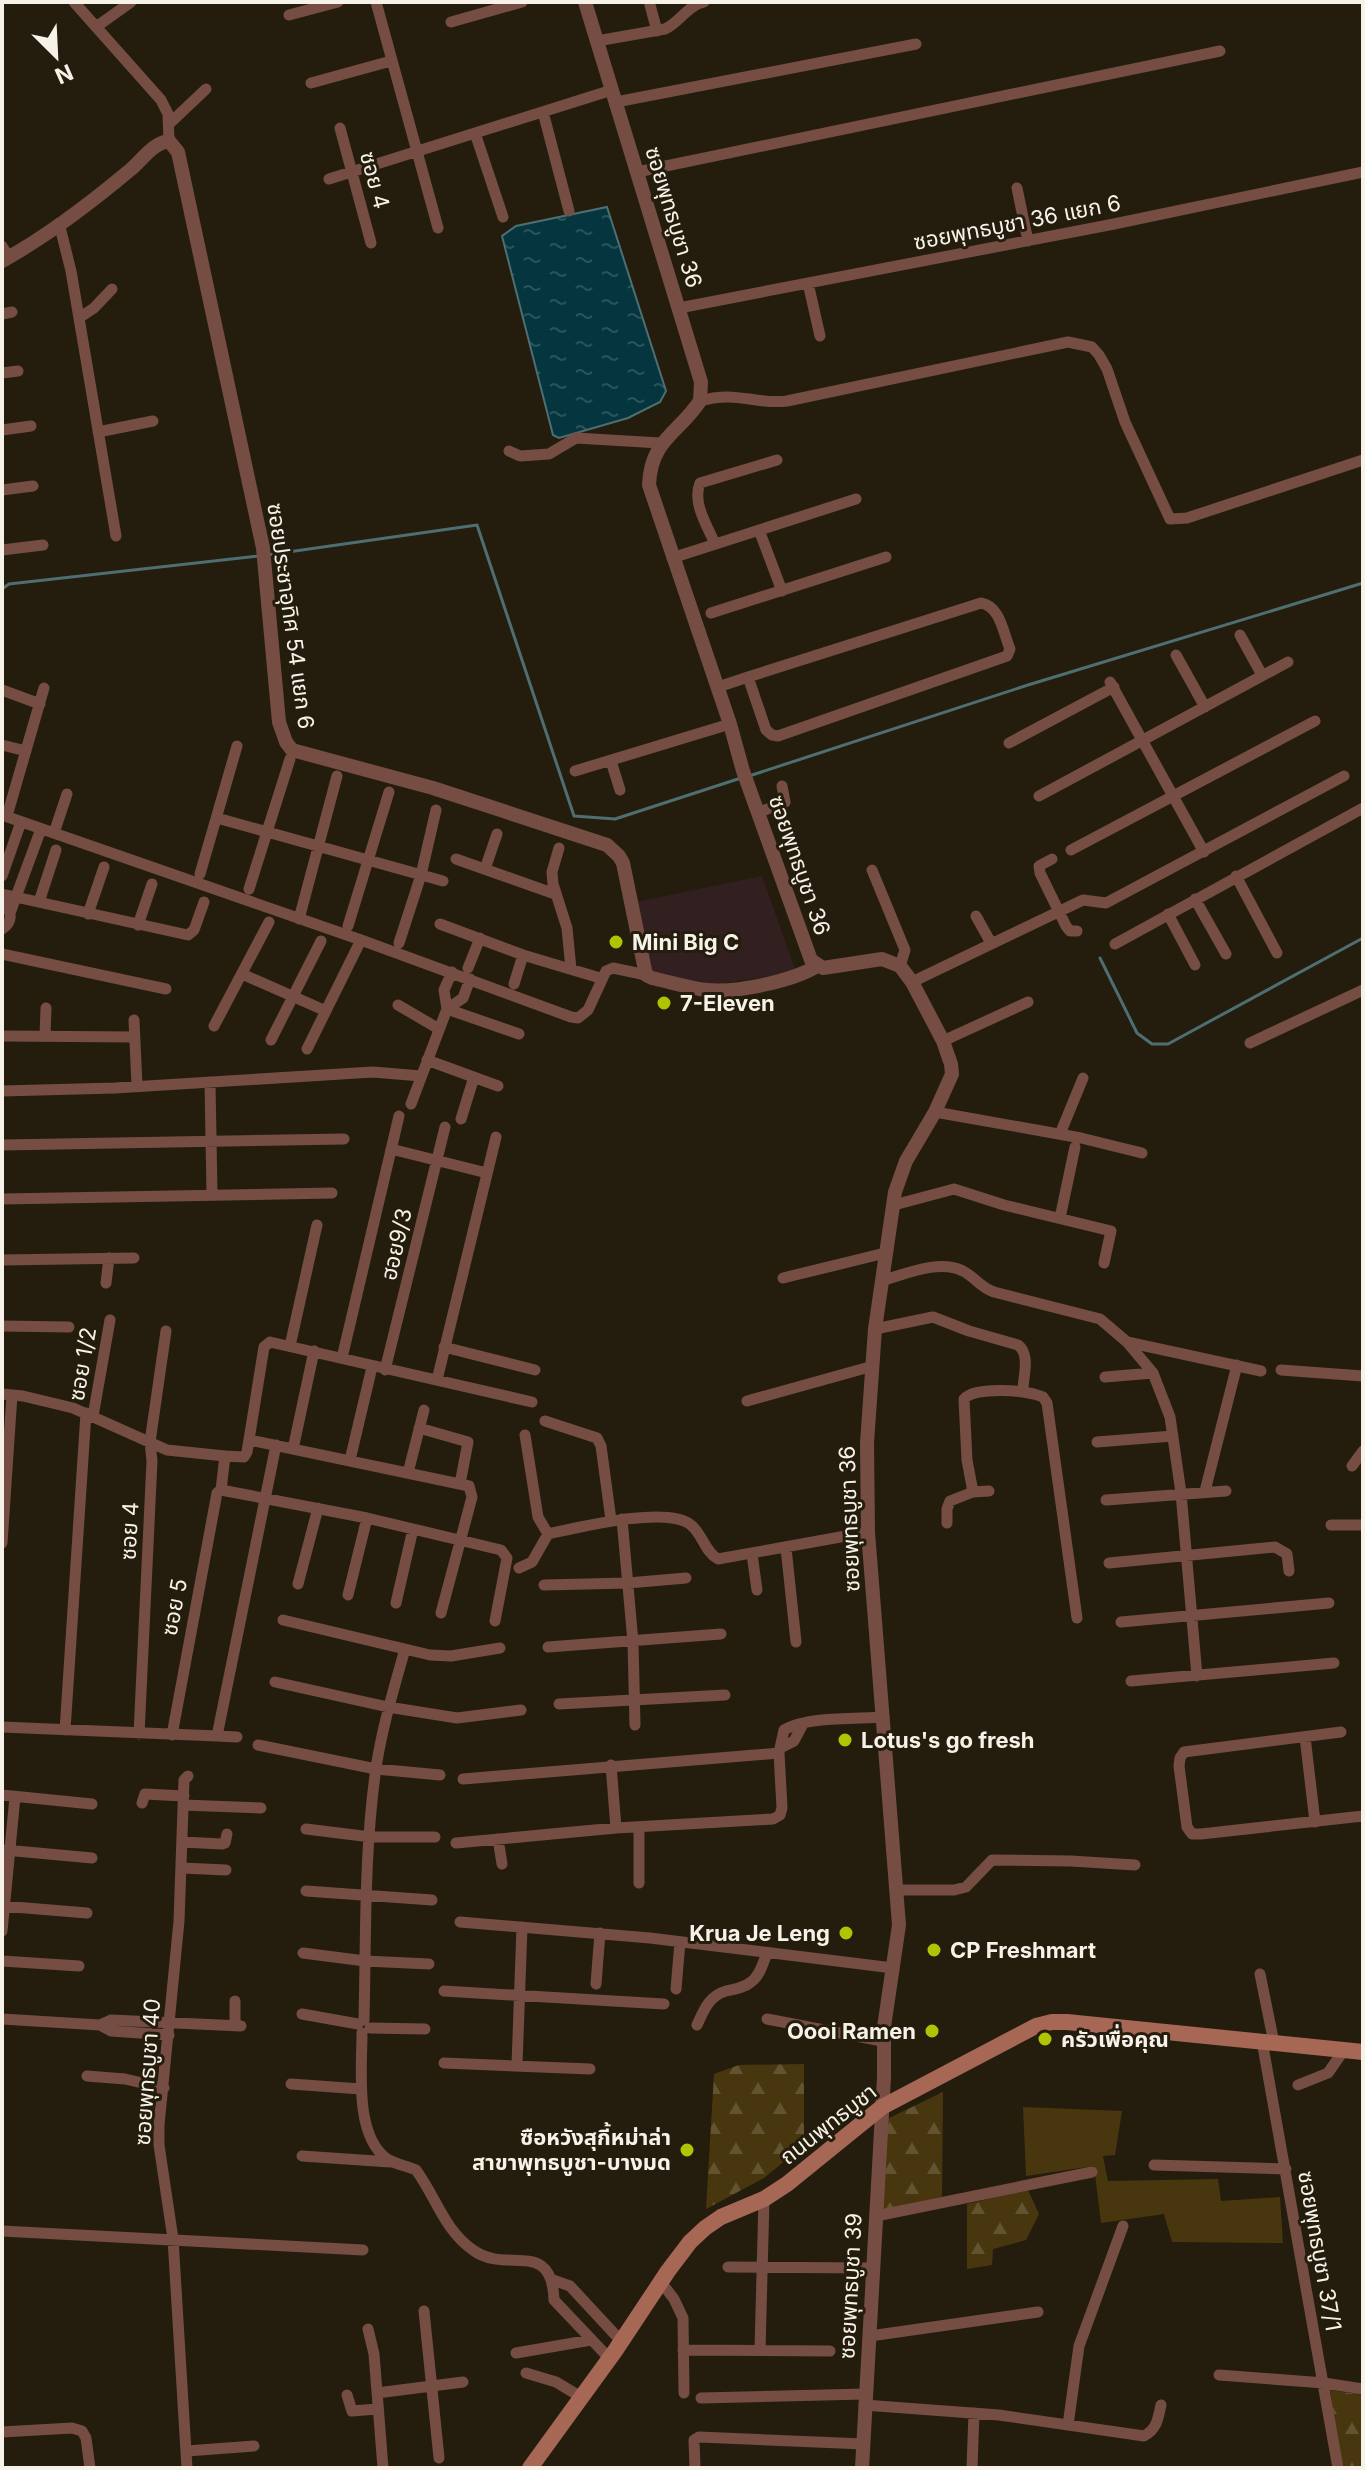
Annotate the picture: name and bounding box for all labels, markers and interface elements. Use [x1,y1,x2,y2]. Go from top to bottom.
north arrow [16,16,96,96]
text: N [51,59,77,90]
street label: ซอยพุทธบูชา 36 [639,143,708,291]
street label: ซอย 4 [355,148,395,212]
street label: ซอยพุทธบูชา 36 แยก 6 [911,189,1123,256]
street label: ซอยประชาอุทิศ 54 แยก 6 [261,501,320,731]
street label: ซอยพุทธบูชา 36 [763,792,836,939]
place label: Mini Big C [632,929,739,955]
marker: Mini Big C [607,933,625,951]
place label: 7-Eleven [680,990,775,1016]
marker: 7-Eleven [655,994,673,1012]
street label: ฮอย9/3 [375,1205,417,1283]
street label: ซอย 1/2 [63,1325,101,1403]
street label: ซอยพุทธบูชา 36 [833,1445,866,1593]
street label: ซอย 4 [114,1501,144,1561]
street label: ซอย 5 [156,1576,192,1638]
place label: Lotus's go fresh [861,1727,1035,1753]
marker: Lotus's go fresh [836,1731,854,1749]
place label: Krua Je Leng [689,1920,830,1946]
marker: Krua Je Leng [837,1924,855,1942]
place label: CP Freshmart [950,1937,1096,1963]
marker: CP Freshmart [925,1941,943,1959]
street label: ซอยพุทธบูชา 40 [129,1998,166,2146]
place label: Oooi Ramen [787,2018,916,2044]
marker: Oooi Ramen [923,2022,941,2040]
place label: ครัวเพื่อคุณ [1061,2024,1169,2053]
marker: ครัวเพื่อคุณ [1036,2030,1054,2048]
street label: ถนนพุทธบูชา [775,2078,882,2170]
place label: ซือหวังสุกี้หม่าล่า สาขาพุทธบูชา-บางมด [472,2122,671,2176]
marker: ซือหวังสุกี้หม่าล่า สาขาพุทธบูชา-บางมด [678,2141,696,2159]
street label: ซอยพุทธบูชา 37/1 [1292,2169,1347,2333]
street label: ซอยพุทธบูชา 39 [833,2212,868,2360]

